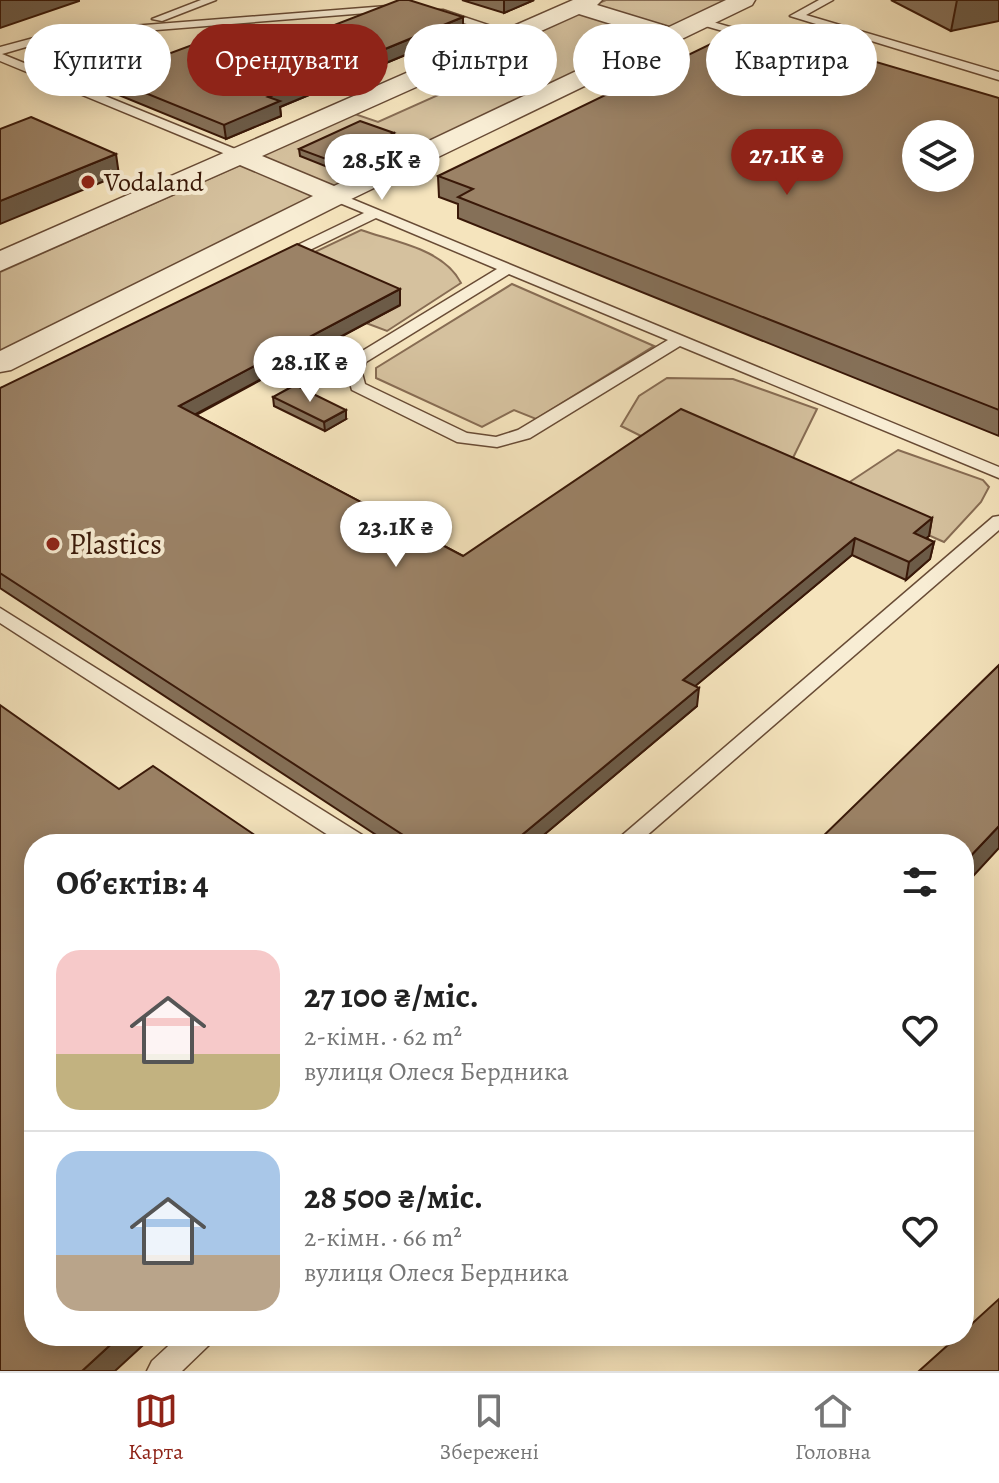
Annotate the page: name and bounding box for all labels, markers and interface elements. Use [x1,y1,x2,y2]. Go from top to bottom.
chip: Купити [24,24,171,96]
chip: Орендувати [187,24,388,96]
chip: Фільтри [404,24,557,96]
chip: Нове [573,24,690,96]
chip: Квартира [706,24,877,96]
map controls [902,120,974,192]
button: layers [902,120,974,192]
pin: 27.1K ₴ [713,129,861,197]
pin: 28.5K ₴ [308,134,456,202]
text: 27.1K ₴ [749,137,825,172]
text: 28.5K ₴ [343,142,421,177]
place label: Vodaland [103,165,204,200]
marker: Vodaland [79,173,97,191]
pin: 28.1K ₴ [236,336,384,404]
text: 28.1K ₴ [271,344,349,379]
pin: 23.1K ₴ [322,501,470,569]
text: 23.1K ₴ [358,509,434,544]
place label: Plastics [69,524,162,564]
marker: Plastics [44,535,62,553]
text: Об’єктів: 4 [56,859,209,906]
icon: filters [898,860,942,904]
text: 27 100 ₴/міс. [304,972,479,1019]
icon: home [120,982,216,1078]
icon: heart [898,1008,942,1052]
text: 2-кімн. · 62 m² [304,1019,462,1054]
text: вулиця Олеся Бердника [304,1054,569,1089]
text: 28 500 ₴/міс. [304,1173,483,1220]
icon: home [120,1183,216,1279]
icon: heart [898,1209,942,1253]
text: 2-кімн. · 66 m² [304,1220,462,1255]
text: вулиця Олеся Бердника [304,1255,569,1290]
tab: Карта [128,1389,183,1467]
tab: Збережені [440,1389,539,1467]
tab: Головна [795,1389,871,1467]

